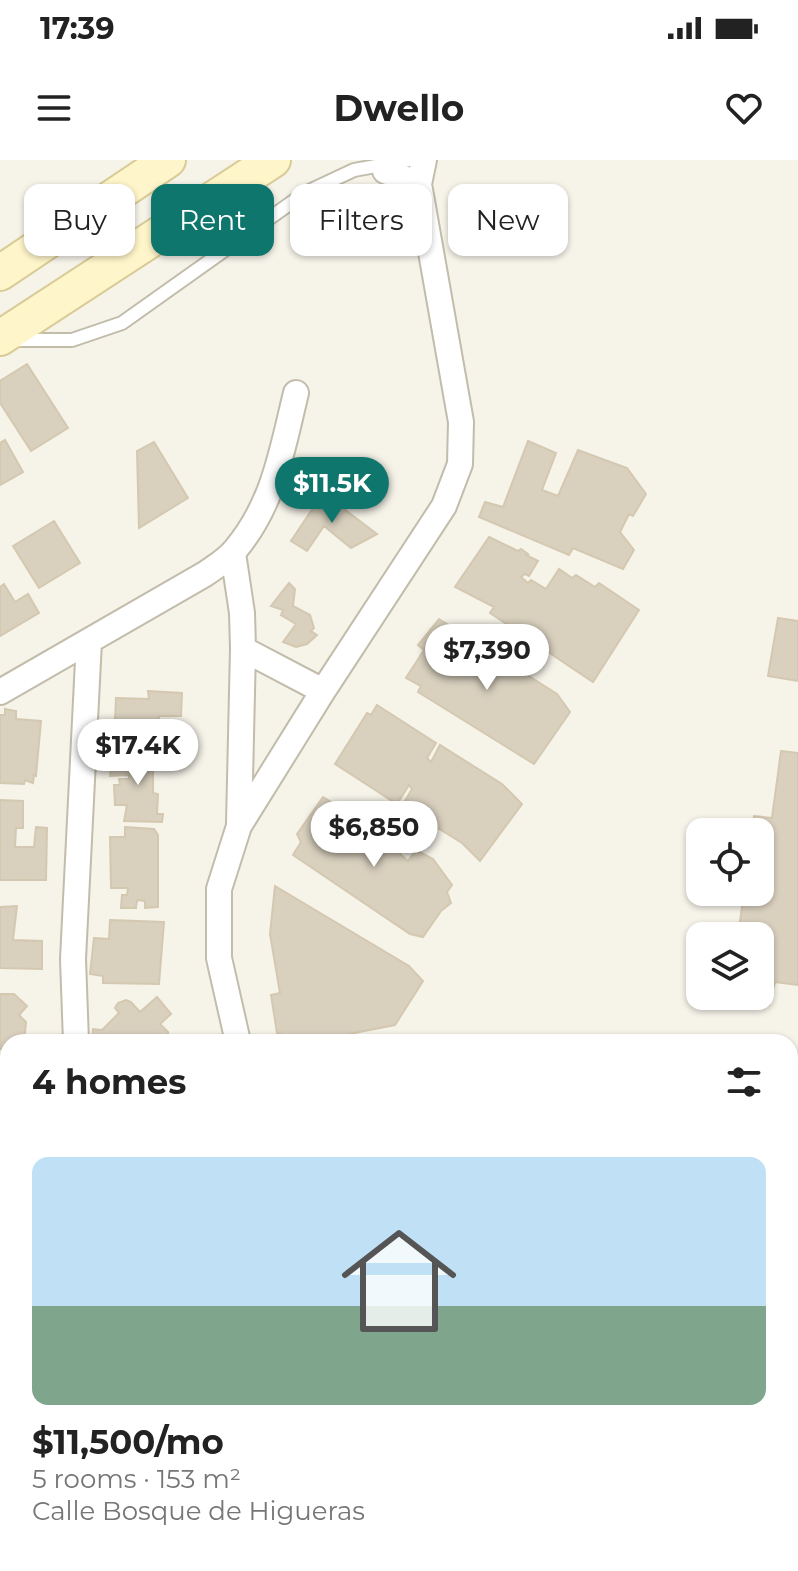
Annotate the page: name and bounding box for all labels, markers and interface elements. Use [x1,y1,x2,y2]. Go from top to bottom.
text: 17:39 [40,10,115,47]
icon: menu [32,86,76,130]
text: Dwello [334,86,464,130]
icon: heart [722,86,766,130]
chip: Buy [24,184,135,256]
chip: Rent [151,184,274,256]
chip: Filters [290,184,432,256]
chip: New [448,184,568,256]
pin: $11.5K [267,457,397,525]
text: $11.5K [293,467,371,499]
pin: $7,390 [422,624,552,692]
text: $7,390 [443,634,531,666]
pin: $17.4K [73,719,203,787]
text: $17.4K [95,729,181,761]
pin: $6,850 [309,801,439,869]
text: $6,850 [329,811,419,843]
map controls [686,818,774,1010]
button: locate [686,818,774,906]
button: layers [686,922,774,1010]
icon: filters [722,1060,766,1104]
text: 4 homes [32,1061,186,1103]
icon: home [327,1209,471,1353]
text: $11,500/mo [32,1421,224,1463]
text: 5 rooms · 153 m² [32,1463,241,1495]
text: Calle Bosque de Higueras [32,1495,365,1527]

